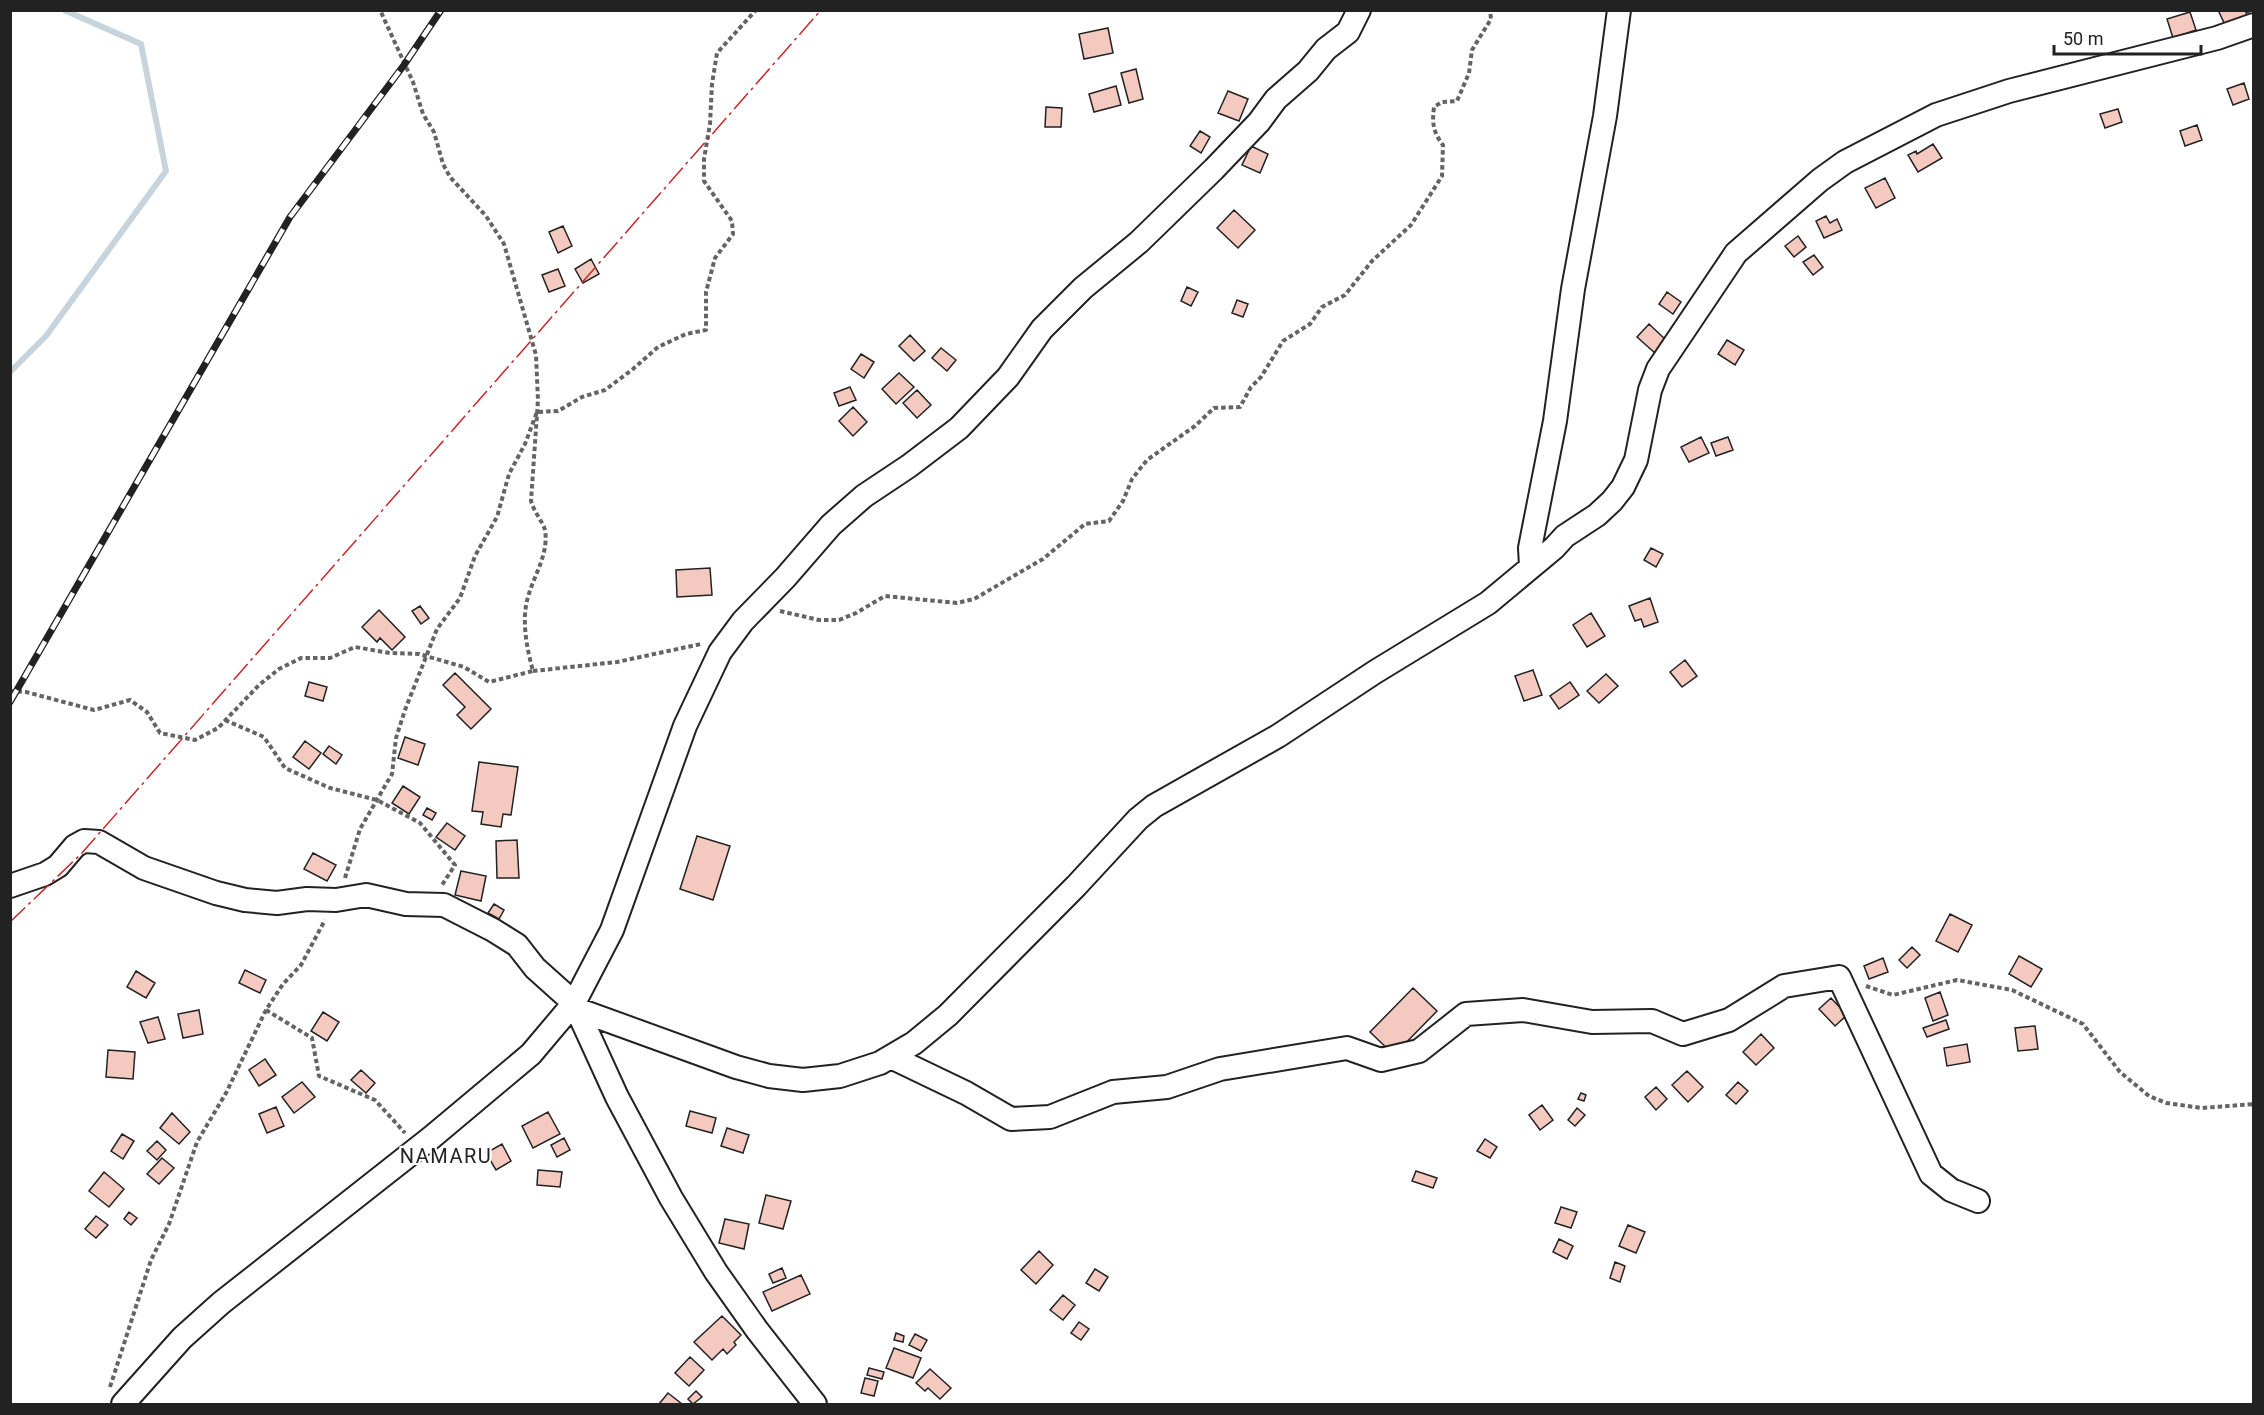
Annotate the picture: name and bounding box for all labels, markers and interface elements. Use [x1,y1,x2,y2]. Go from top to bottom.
scale bar [2054,18,2201,56]
text: 50 m [2063,28,2103,49]
district label: NAMARU [400,1144,492,1168]

